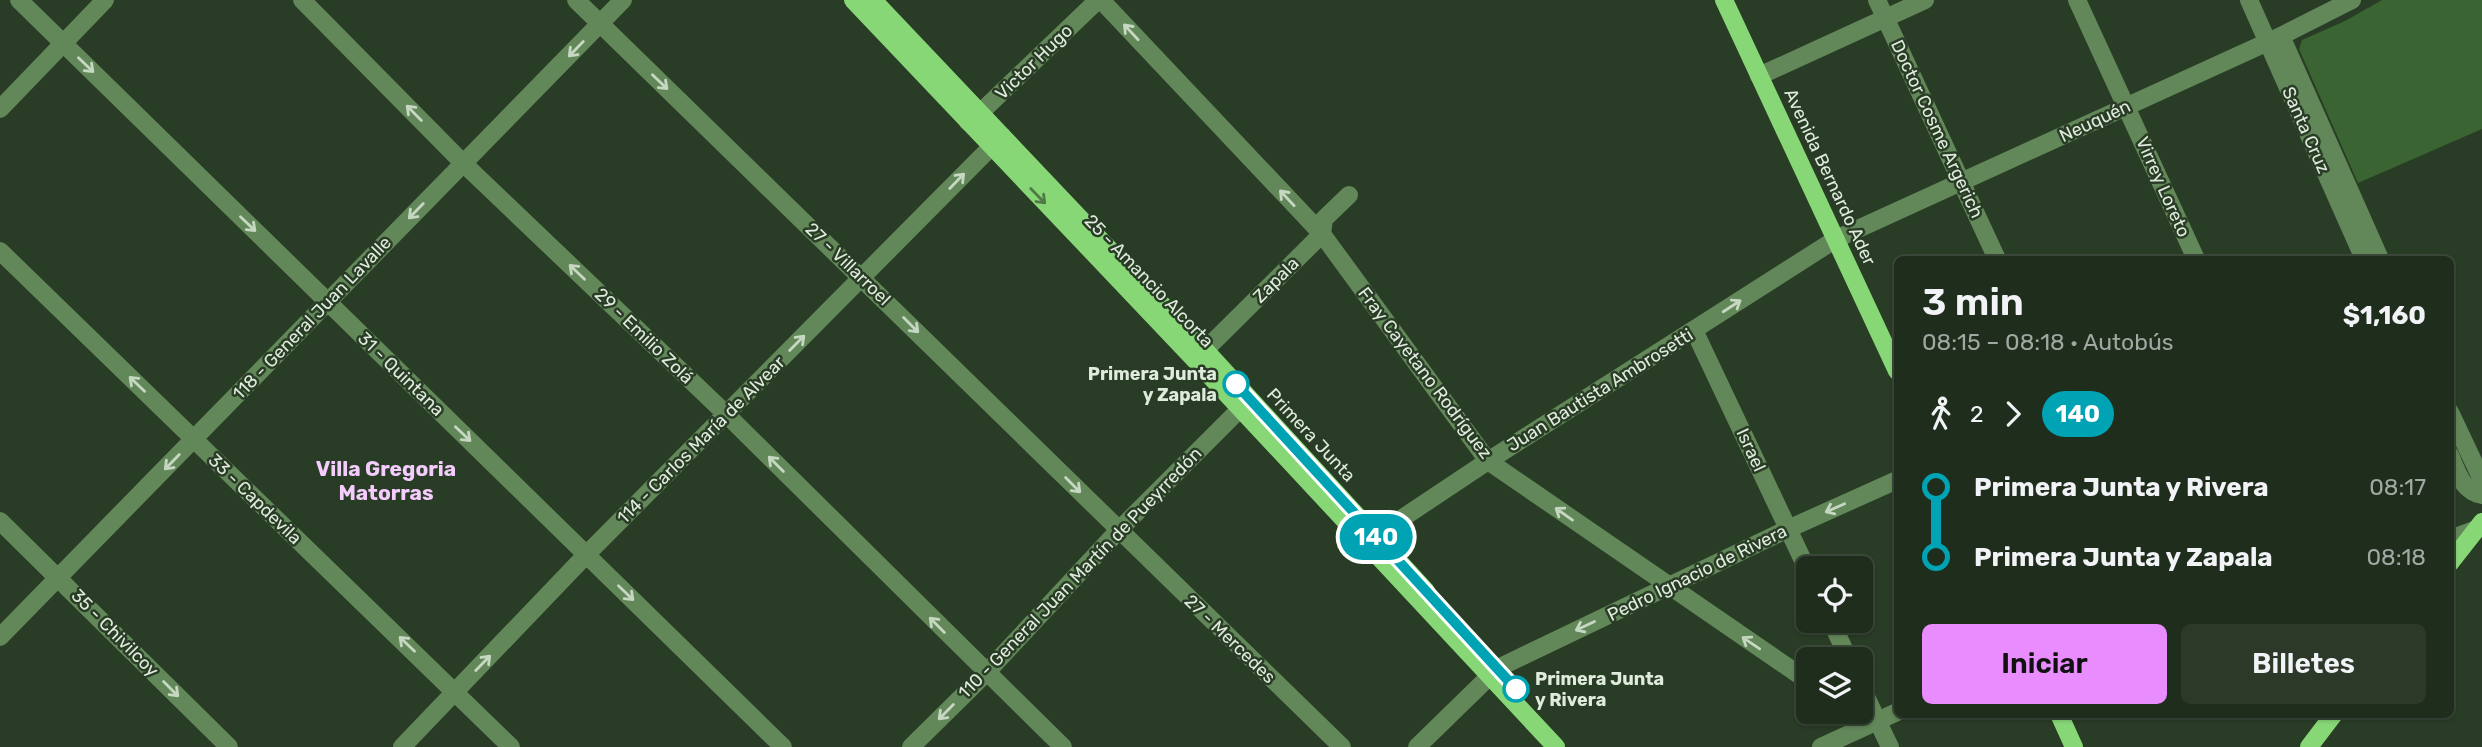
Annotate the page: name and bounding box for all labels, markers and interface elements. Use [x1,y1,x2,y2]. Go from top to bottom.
street label: Victor Hugo [991,20,1077,104]
one-way arrow [1123,24,1140,41]
street label: Doctor Cosme Argerich [1886,36,1988,222]
one-way arrow [567,40,584,57]
one-way arrow [77,56,94,73]
one-way arrow [651,73,668,90]
street label: Santa Cruz [2277,83,2335,177]
street label: Avenida Bernardo Ader [1779,85,1881,269]
street label: Neuquén [2056,95,2134,147]
one-way arrow [406,105,423,122]
street label: Virrey Loreto [2131,133,2195,241]
one-way arrow [948,173,965,190]
one-way arrow [1029,187,1046,204]
one-way arrow [1279,190,1296,207]
one-way arrow [408,203,425,220]
street label: 25 - Amancio Alcorta [1080,210,1218,352]
one-way arrow [239,215,256,232]
street label: 27 - Villarroel [801,218,895,310]
street label: 118 - General Juan Lavalle [228,232,396,404]
street label: Zapala [1249,253,1303,307]
one-way arrow [569,263,586,280]
text: 3 min [1922,279,2024,325]
street label: 29 - Emilio Zolá [590,283,698,389]
street label: Fray Cayetano Rodríguez [1353,283,1497,463]
one-way arrow [1721,298,1741,312]
text: $1,160 [2343,300,2426,331]
one-way arrow [902,317,919,334]
street label: Juan Bautista Ambrosetti [1503,324,1697,456]
street label: 31 - Quintana [353,327,449,421]
text: 08:15 – 08:18 · Autobús [1922,328,2174,356]
one-way arrow [789,335,806,352]
street label: 114 - Carlos María de Alvear [612,351,790,529]
place label: Primera Junta y Zapala [1088,363,1217,406]
marker: Primera Junta y Zapala [1223,371,1249,397]
one-way arrow [129,376,146,393]
street label: Primera Junta [1262,384,1360,486]
icon: walk [1922,395,1960,433]
icon: forward [1994,395,2032,433]
text: 2 [1970,400,1984,428]
text: 140 [2056,400,2100,428]
street label: Israel [1731,425,1771,475]
one-way arrow [455,426,472,443]
street label: 110 - General Juan Martín de Pueyrredón [954,443,1206,703]
street label: 33 - Capdevila [204,449,306,549]
one-way arrow [163,453,180,470]
one-way arrow [768,455,785,472]
district label: Villa Gregoria Matorras [316,456,456,505]
text: Primera Junta y Rivera [1974,472,2269,503]
text: 08:17 [2369,473,2426,501]
one-way arrow [1065,477,1082,494]
one-way arrow [1825,502,1846,515]
one-way arrow [1555,507,1574,521]
line badge: 140 [1336,514,1416,560]
street label: Pedro Ignacio de Rivera [1604,520,1790,626]
text: 140 [1354,523,1398,551]
text: Primera Junta y Zapala [1974,542,2273,573]
text: 08:18 [2366,543,2426,571]
map controls [1796,556,1873,724]
button: locate [1796,556,1873,633]
street label: 35 - Chivilcoy [67,585,163,681]
one-way arrow [617,585,634,602]
street label: 27 - Mercedes [1180,590,1280,688]
one-way arrow [929,616,946,633]
one-way arrow [1575,620,1596,634]
button: Iniciar [1922,624,2167,704]
button: Billetes [2181,624,2426,704]
one-way arrow [398,636,416,653]
one-way arrow [1742,636,1761,650]
button: layers [1796,647,1873,724]
one-way arrow [475,655,492,672]
place label: Primera Junta y Rivera [1535,668,1664,711]
marker: Primera Junta y Rivera [1503,676,1529,702]
one-way arrow [162,680,179,697]
one-way arrow [938,703,955,720]

